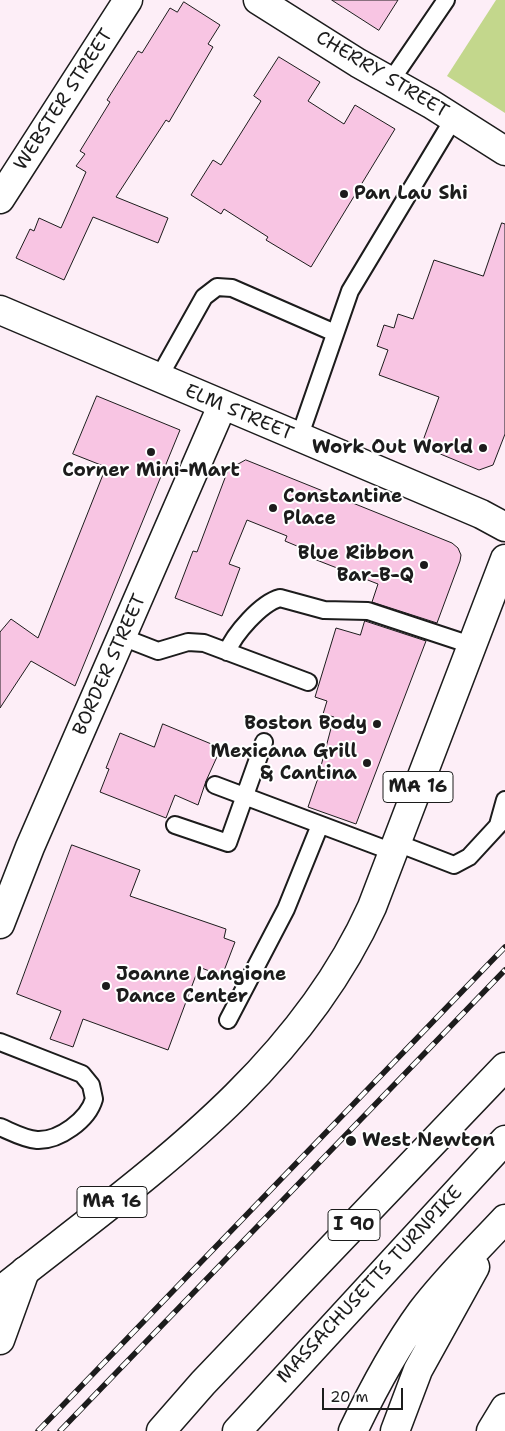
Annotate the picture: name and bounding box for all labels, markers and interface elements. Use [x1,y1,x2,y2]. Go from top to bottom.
street label: WEBSTER STREET [10,25,118,175]
street label: CHERRY STREET [311,26,453,124]
place label: Pan Lau Shi [354,183,468,205]
marker: Pan Lau Shi [338,188,350,200]
street label: ELM STREET [181,380,297,446]
place label: Work Out World [312,437,473,459]
marker: Work Out World [477,442,489,454]
marker: Corner Mini-Mart [145,446,157,458]
place label: Corner Mini-Mart [62,460,240,482]
place label: Constantine Place [283,486,402,530]
marker: Constantine Place [267,502,279,514]
place label: Blue Ribbon Bar-B-Q [298,543,414,587]
marker: Blue Ribbon Bar-B-Q [418,559,430,571]
street label: BORDER STREET [69,591,151,739]
place label: Boston Body [244,713,367,735]
marker: Boston Body [371,718,383,730]
place label: Mexicana Grill & Cantina [210,741,357,785]
marker: Mexicana Grill & Cantina [361,757,373,769]
road number: MA 16 [383,772,453,802]
place label: Joanne Langione Dance Center [116,964,287,1008]
marker: Joanne Langione Dance Center [100,980,112,992]
place label: West Newton [362,1130,495,1152]
marker: West Newton [344,1134,358,1148]
street label: MASSACHUSETTS TURNPIKE [272,1182,468,1388]
road number: MA 16 [77,1186,147,1218]
road number: I 90 [328,1210,380,1240]
scale bar [325,1378,406,1410]
text: 20 m [330,1387,369,1407]

